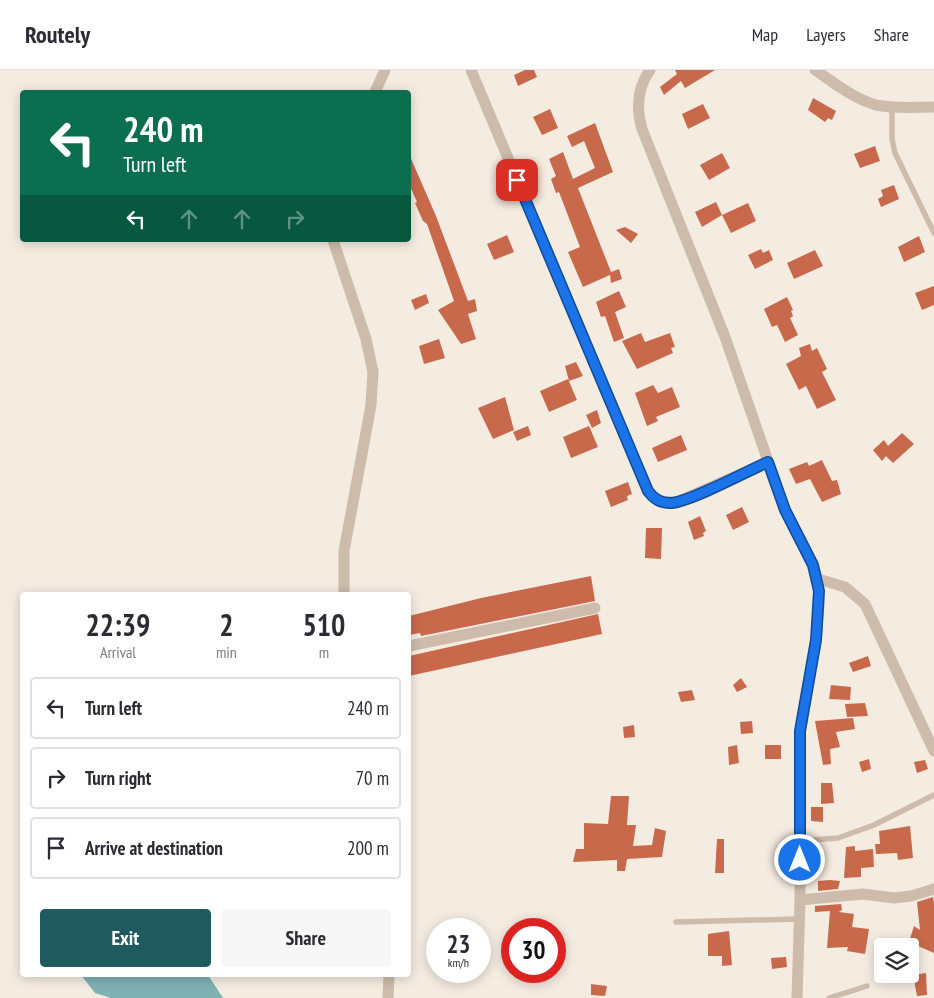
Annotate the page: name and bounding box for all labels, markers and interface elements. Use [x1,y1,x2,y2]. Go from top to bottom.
text: Routely [25,19,90,50]
text: Map [752,23,778,46]
text: Layers [806,23,846,46]
text: Share [874,23,909,46]
text: 240 m [123,106,204,152]
icon: left [40,110,105,175]
text: Turn left [123,150,187,178]
pin [496,159,538,201]
icon: arrive [503,166,531,194]
icon: left [122,205,150,233]
icon: ahead [175,205,203,233]
icon: ahead [228,205,256,233]
icon: right [281,205,309,233]
text: 22:39 [86,605,150,644]
text: 2 [219,605,234,644]
text: 510 [302,605,345,644]
text: Arrival [100,642,136,662]
text: min [216,642,237,662]
text: m [319,642,329,662]
icon: left [42,694,70,722]
text: Turn left [85,696,142,720]
text: 240 m [347,696,389,720]
icon: right [42,764,70,792]
text: Turn right [85,766,151,790]
text: 70 m [356,766,389,790]
position arrow [773,833,825,885]
icon: arrive [42,834,70,862]
text: Arrive at destination [85,836,223,860]
text: 200 m [347,836,389,860]
button: Exit [40,909,211,967]
button: Share [221,909,391,967]
speed limit sign: 30 [501,918,566,983]
text: 23 [447,928,470,960]
map controls [874,938,919,983]
button: layers [874,938,919,983]
text: km/h [448,955,469,970]

